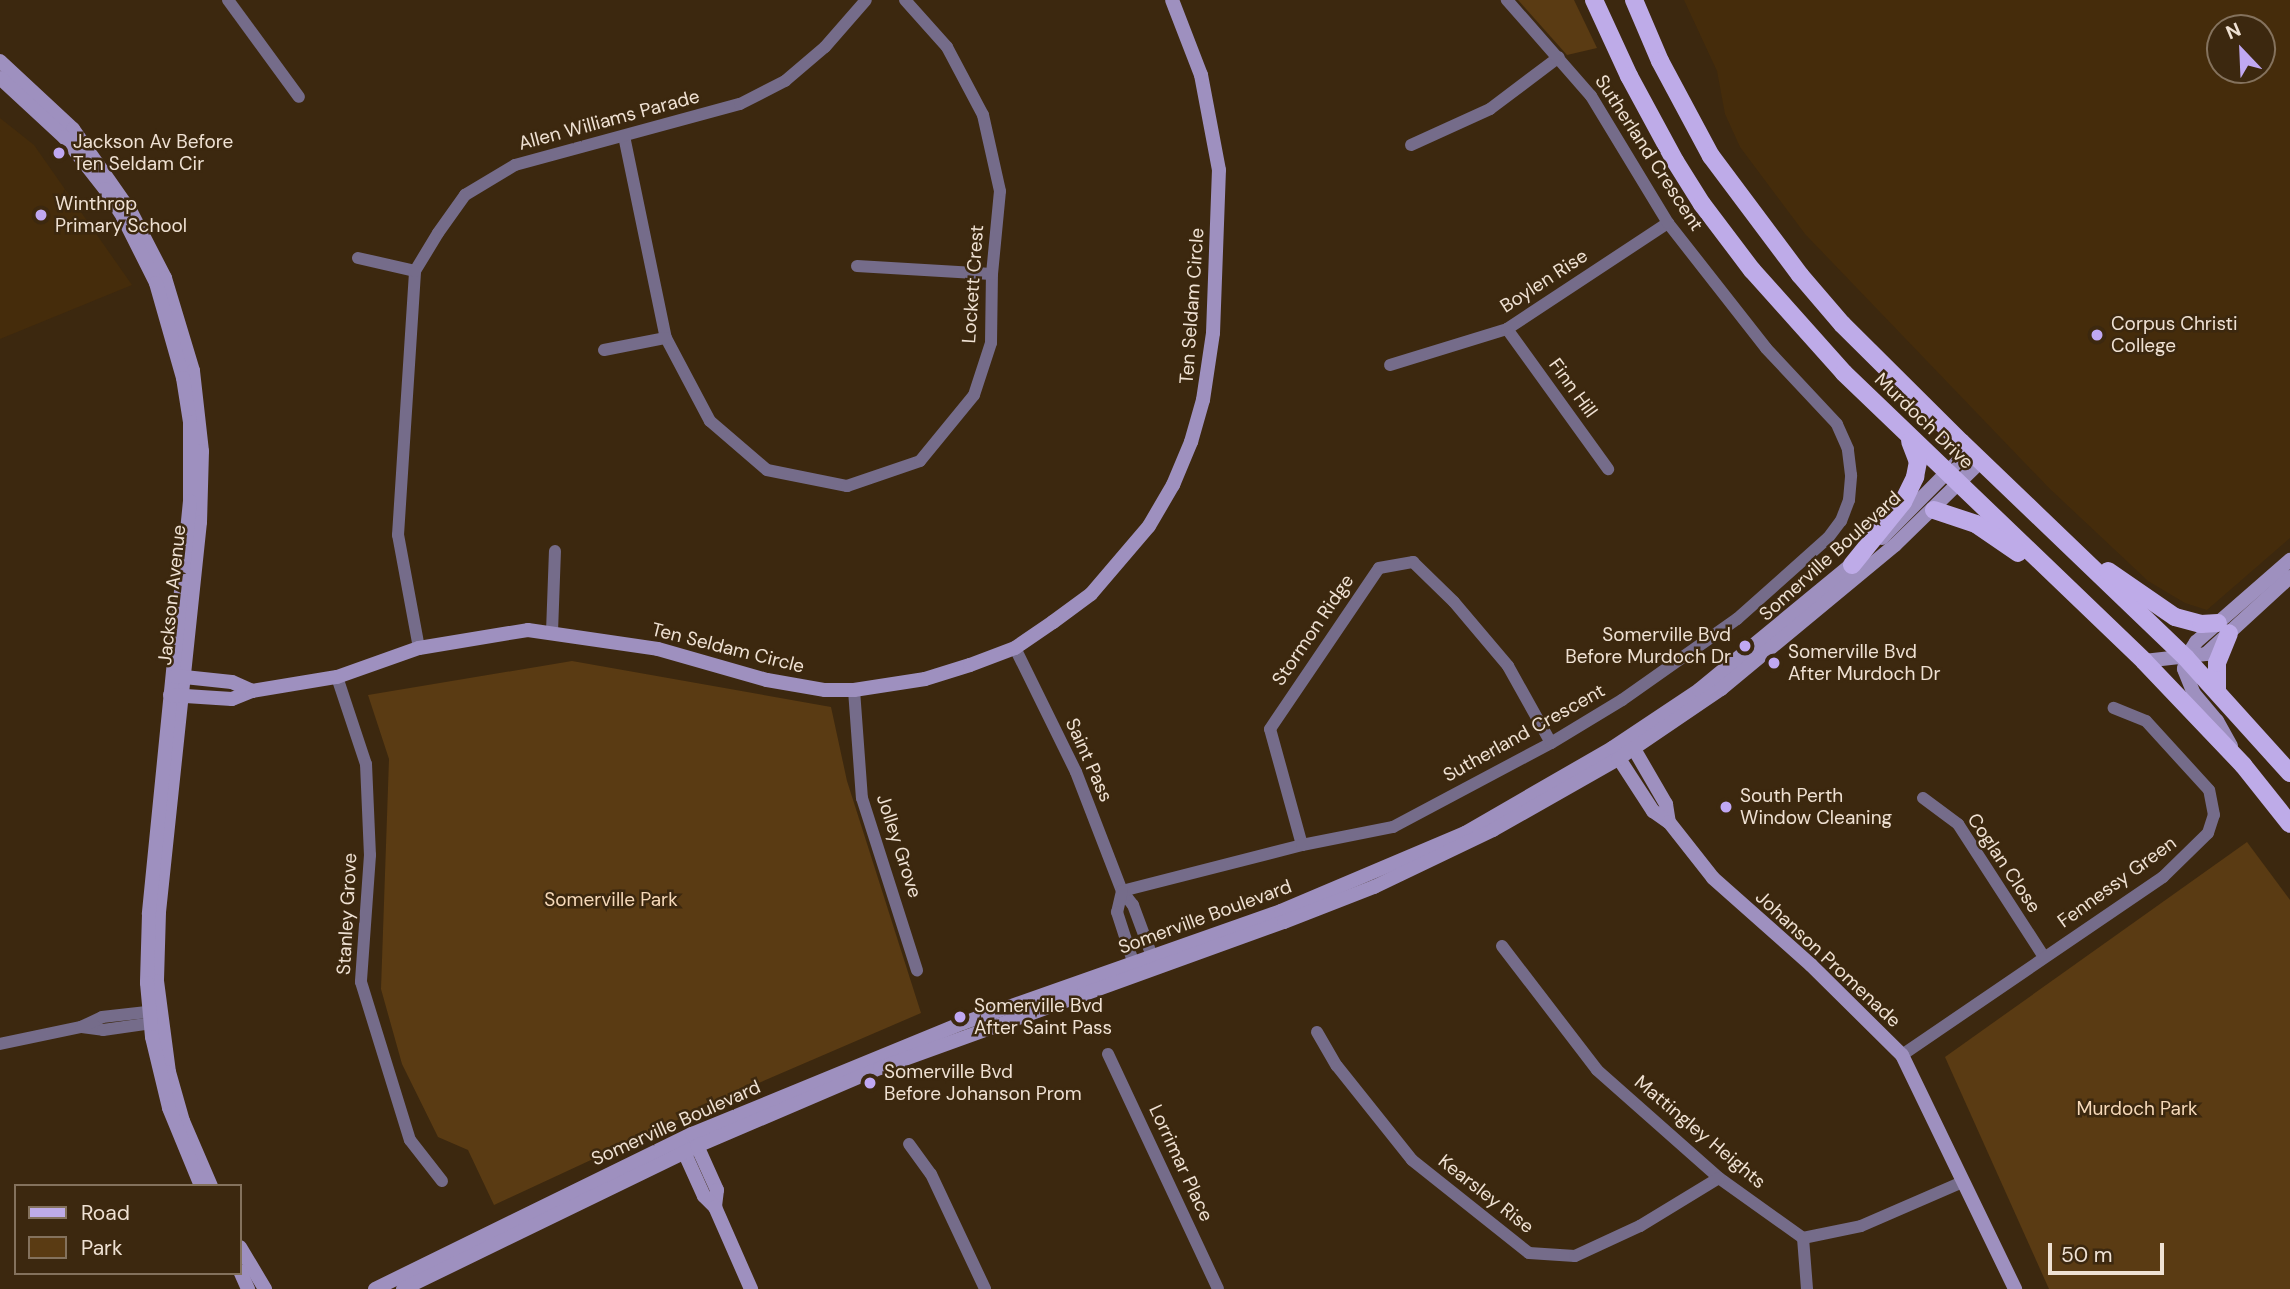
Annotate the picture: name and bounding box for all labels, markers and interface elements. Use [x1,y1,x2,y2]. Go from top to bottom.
north arrow [2206,14,2276,84]
text: N [2222,17,2245,45]
street label: Sutherland Crescent [1590,71,1708,235]
street label: Allen Williams Parade [516,85,702,155]
place label: Jackson Av Before Ten Seldam Cir [73,131,233,175]
marker: Jackson Av Before Ten Seldam Cir [51,145,67,161]
place label: Winthrop Primary School [55,193,187,237]
marker: Winthrop Primary School [33,207,49,223]
street label: Lockett Crest [957,224,989,344]
street label: Ten Seldam Circle [1175,227,1209,385]
street label: Boylen Rise [1496,244,1592,318]
place label: Corpus Christi College [2111,313,2238,357]
marker: Corpus Christi College [2089,327,2105,343]
street label: Finn Hill [1544,354,1602,422]
street label: Murdoch Drive [1870,368,1978,474]
street label: Somerville Boulevard [1755,486,1905,626]
street label: Jackson Avenue [153,524,191,666]
street label: Stormon Ridge [1267,570,1359,690]
street label: Ten Seldam Circle [649,618,807,678]
place label: Somerville Bvd Before Murdoch Dr [1565,624,1731,668]
marker: Somerville Bvd Before Murdoch Dr [1737,638,1753,654]
place label: Somerville Bvd After Murdoch Dr [1788,641,1940,685]
marker: Somerville Bvd After Murdoch Dr [1766,655,1782,671]
street label: Sutherland Crescent [1439,679,1609,787]
street label: Saint Pass [1060,715,1118,805]
place label: South Perth Window Cleaning [1740,785,1892,829]
street label: Jolley Grove [872,791,926,901]
marker: South Perth Window Cleaning [1718,799,1734,815]
street label: Coglan Close [1962,809,2046,917]
street label: Fennessy Green [2053,831,2181,933]
street label: Stanley Grove [332,852,362,976]
street label: Somerville Boulevard [1115,875,1295,959]
street label: Johanson Promenade [1751,886,1905,1032]
park label: Somerville Park [544,889,678,911]
place label: Somerville Bvd After Saint Pass [974,995,1112,1039]
marker: Somerville Bvd After Saint Pass [952,1009,968,1025]
place label: Somerville Bvd Before Johanson Prom [884,1061,1082,1105]
street label: Mattingley Heights [1630,1071,1770,1193]
street label: Somerville Boulevard [588,1075,764,1171]
marker: Somerville Bvd Before Johanson Prom [862,1075,878,1091]
park label: Murdoch Park [2076,1098,2198,1120]
street label: Lorrimar Place [1144,1101,1218,1225]
street label: Kearsley Rise [1434,1150,1538,1238]
legend [14,1184,242,1275]
text: Road [81,1199,130,1227]
scale bar [2052,1230,2168,1274]
text: Park [81,1234,122,1262]
text: 50 m [2061,1241,2112,1269]

